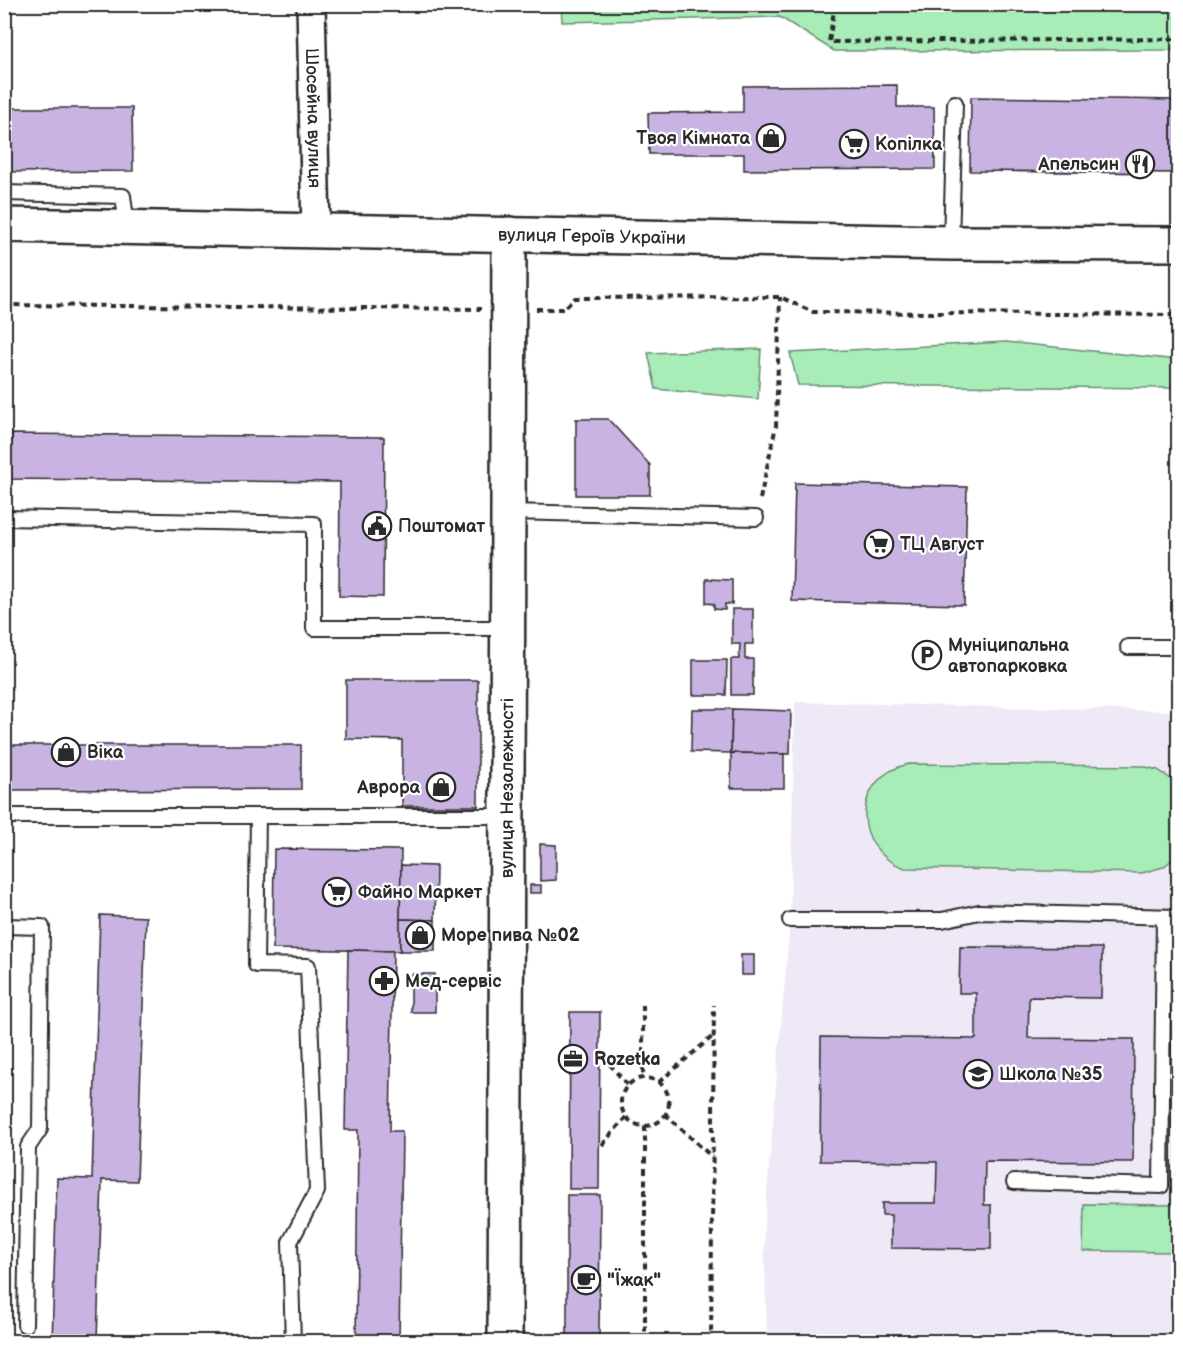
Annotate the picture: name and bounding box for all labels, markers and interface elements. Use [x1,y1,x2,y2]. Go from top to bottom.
street label: Шосейна вулиця [301,48,326,188]
shop icon: Твоя Кімната [755,122,787,154]
place label: Твоя Кімната [636,128,751,149]
supermarket icon: Копілка [838,128,870,160]
place label: Копілка [875,134,943,155]
restaurant icon: Апельсин [1124,148,1156,180]
place label: Апельсин [1037,154,1119,175]
street label: вулиця Героїв України [498,224,686,248]
public building icon: Поштомат [361,510,393,542]
place label: Поштомат [398,516,485,537]
supermarket icon: ТЦ Август [863,528,895,560]
place label: ТЦ Август [900,534,985,555]
place label: Муніципальна автопарковка [948,635,1069,677]
parking icon: Муніципальна автопарковка [911,639,943,671]
street label: вулиця Незалежності [496,698,518,878]
shop icon: Віка [50,736,82,768]
place label: Віка [87,742,124,763]
shop icon: Аврора [425,771,457,803]
place label: Аврора [356,777,421,798]
supermarket icon: Файно Маркет [321,876,353,908]
place label: Файно Маркет [358,882,483,903]
shop icon: Море пива №02 [404,919,436,951]
place label: Море пива №02 [441,925,580,946]
pharmacy icon: Мед-сервіс [368,965,400,997]
place label: Мед-сервіс [405,971,502,992]
office icon: Rozetka [557,1043,589,1075]
place label: Rozetka [594,1049,661,1070]
school or university icon: Школа №35 [962,1058,994,1090]
place label: Школа №35 [999,1064,1102,1085]
cafe icon: "Їжак" [570,1264,602,1296]
place label: "Їжак" [607,1268,661,1291]

